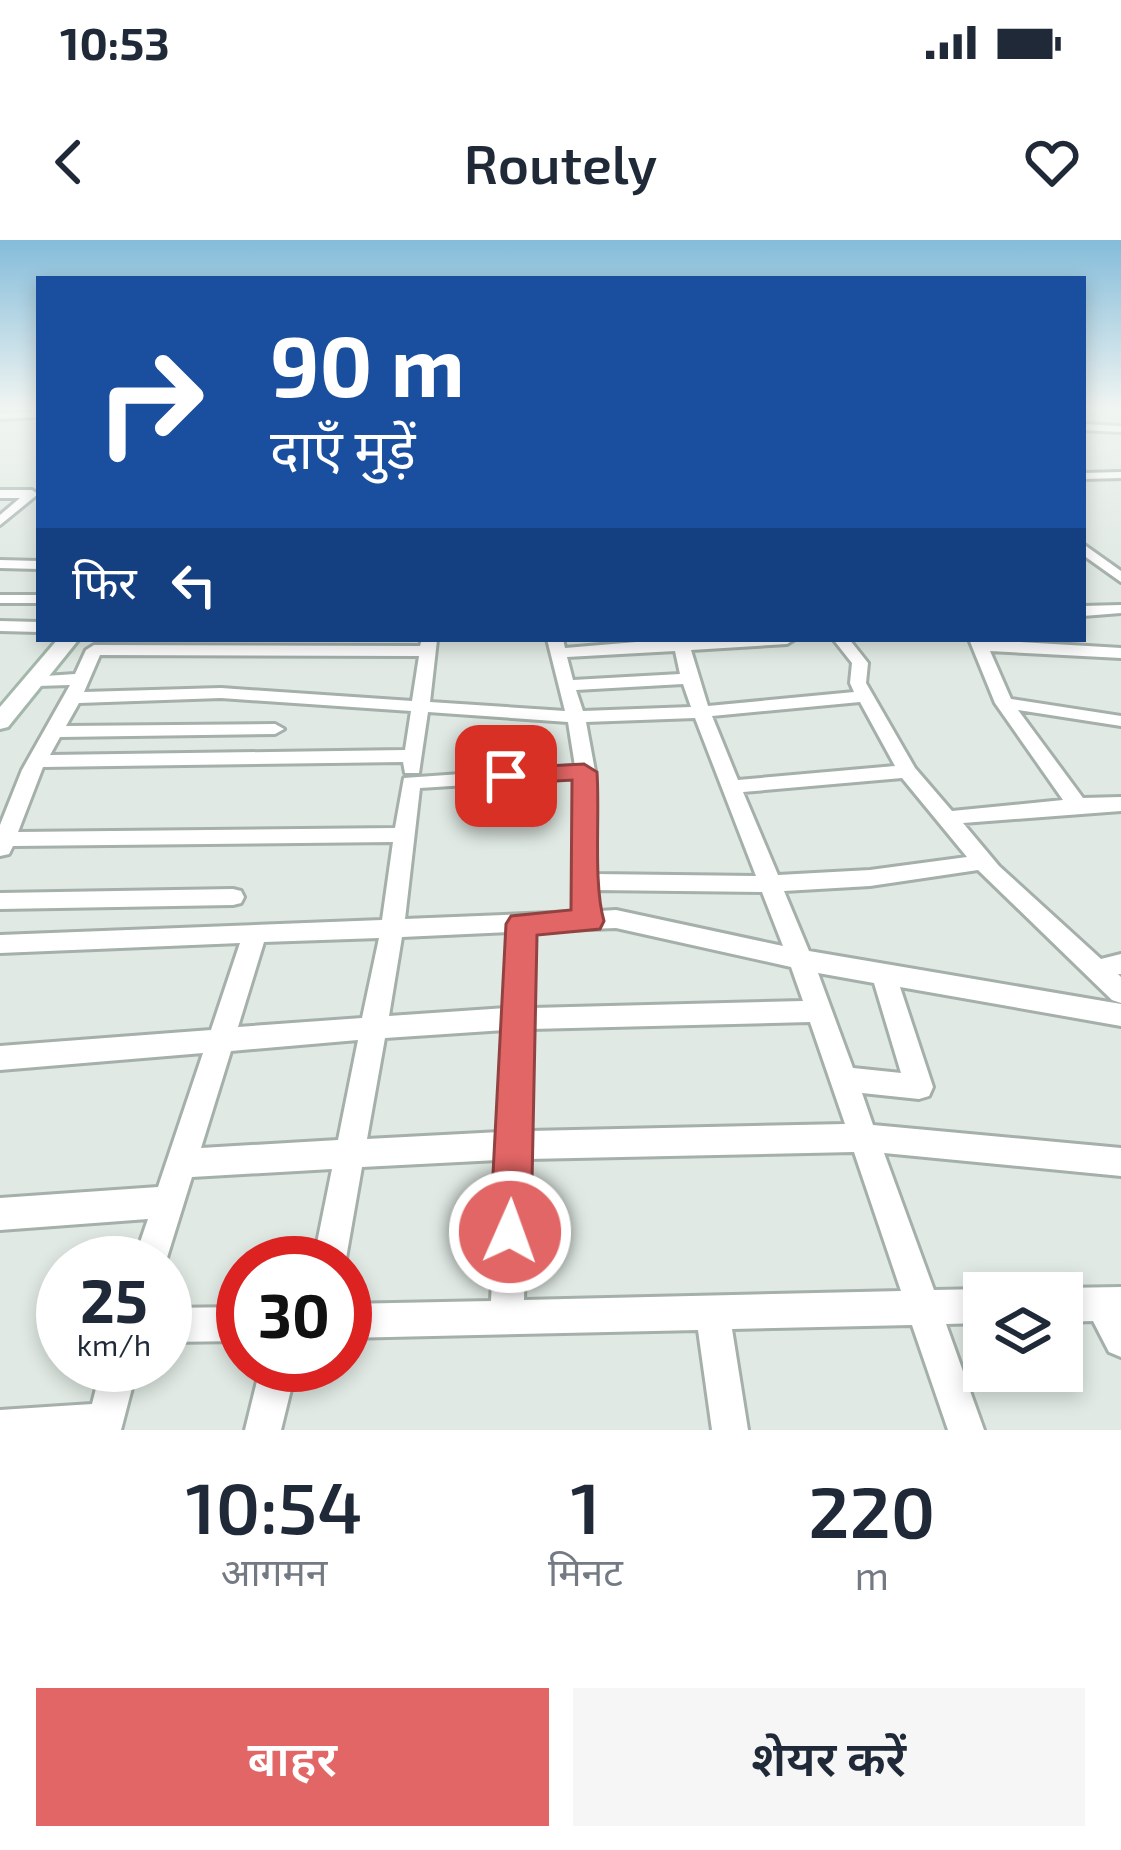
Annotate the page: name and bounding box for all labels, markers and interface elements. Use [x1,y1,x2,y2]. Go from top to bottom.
text: 10:53 [60,15,170,69]
icon: back [36,129,102,195]
icon: heart [1019,129,1085,195]
text: Routely [464,130,657,195]
text: 90 m [270,313,465,414]
icon: right [72,324,228,480]
text: दाएँ मुड़ें [270,415,416,480]
icon: left [161,552,227,618]
text: फिर [72,554,137,608]
pin [455,725,557,827]
icon: arrive [473,743,539,809]
position arrow [447,1169,573,1295]
speed limit sign: 30 [216,1236,372,1392]
text: 25 [80,1263,148,1335]
map controls [963,1272,1083,1392]
button: layers [963,1272,1083,1392]
text: km/h [77,1326,151,1362]
text: 10:54 [186,1462,363,1548]
text: 1 [570,1462,601,1548]
text: 220 [808,1466,935,1552]
text: आगमन [221,1547,327,1594]
text: मिनट [548,1547,623,1594]
text: m [855,1551,889,1598]
button: बाहर [36,1688,549,1826]
button: शेयर करें [573,1688,1085,1826]

